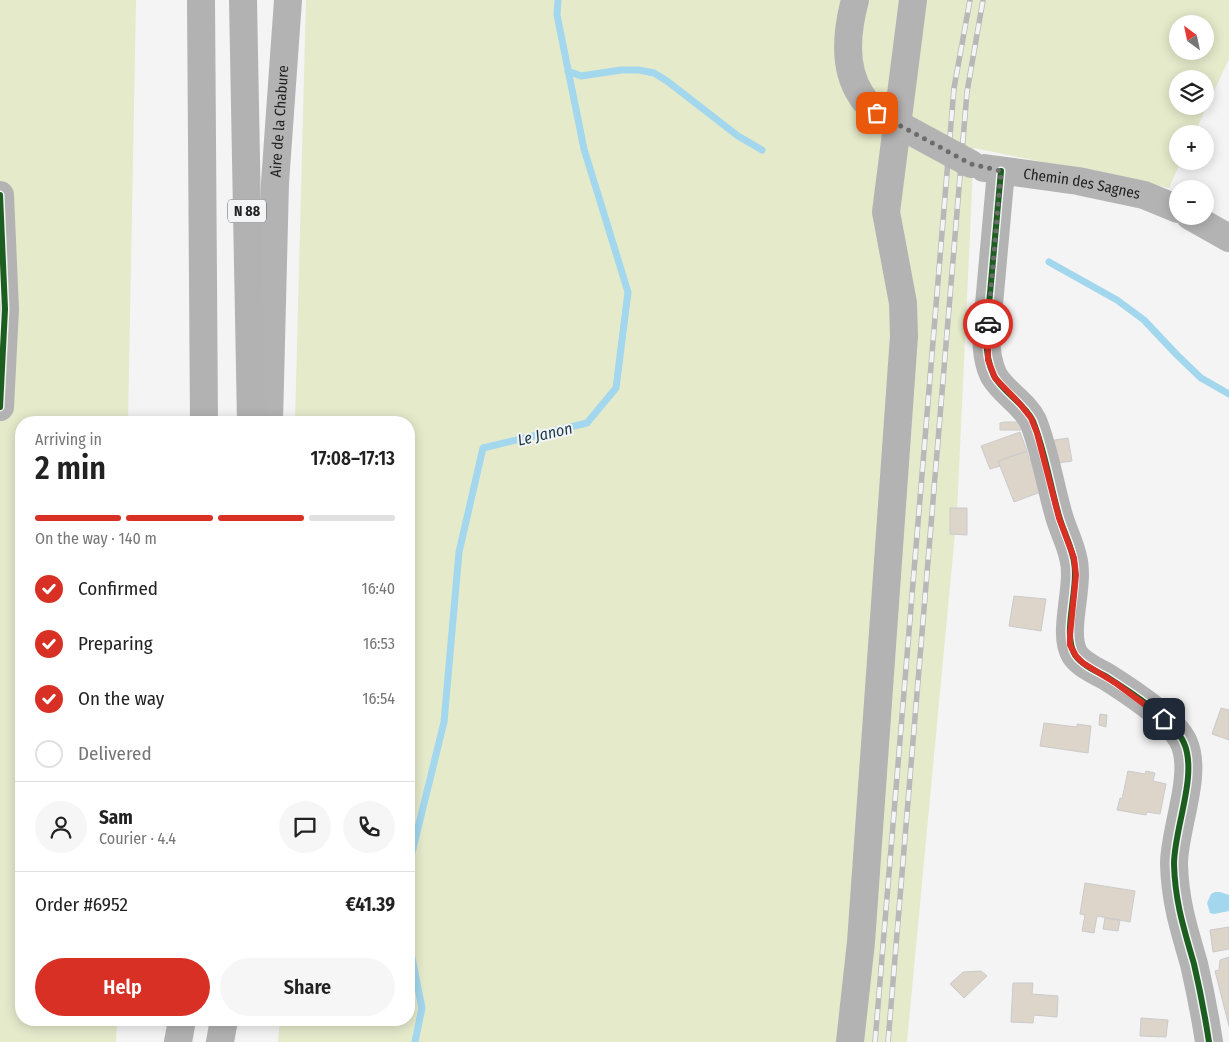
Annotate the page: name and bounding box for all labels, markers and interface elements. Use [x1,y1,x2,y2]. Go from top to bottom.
north arrow [1169,15,1214,60]
map controls [1169,15,1214,225]
street label: Aire de la Chabure [266,65,292,178]
button: layers [1169,70,1214,115]
pin [856,92,898,134]
icon: bag [863,99,891,127]
button: + [1169,125,1214,170]
street label: Chemin des Sagnes [1022,165,1142,203]
button: − [1169,180,1214,225]
road number: N 88 [228,200,266,222]
courier [963,299,1013,349]
icon: car [974,310,1002,338]
water label: Le Janon [516,418,574,450]
text: Arriving in [35,430,102,449]
text: 17:08–17:13 [311,447,395,470]
text: 2 min [35,449,106,487]
text: On the way · 140 m [35,529,157,548]
icon: check [35,575,63,603]
text: Confirmed [78,577,158,600]
text: 16:40 [361,579,395,598]
icon: check [35,630,63,658]
text: Preparing [78,632,153,655]
text: 16:53 [363,634,395,653]
icon: check [35,685,63,713]
text: On the way [78,687,164,710]
text: 16:54 [362,689,395,708]
pin [1143,698,1185,740]
icon: home [1150,705,1178,733]
text: Delivered [78,742,152,765]
button: person [35,801,87,853]
button: chat [279,801,331,853]
button: phone [343,801,395,853]
text: Sam [99,806,133,829]
text: Courier · 4.4 [99,829,176,848]
text: Order #6952 [35,893,128,916]
text: €41.39 [346,893,395,916]
button: Help [35,958,210,1016]
button: Share [220,958,395,1016]

